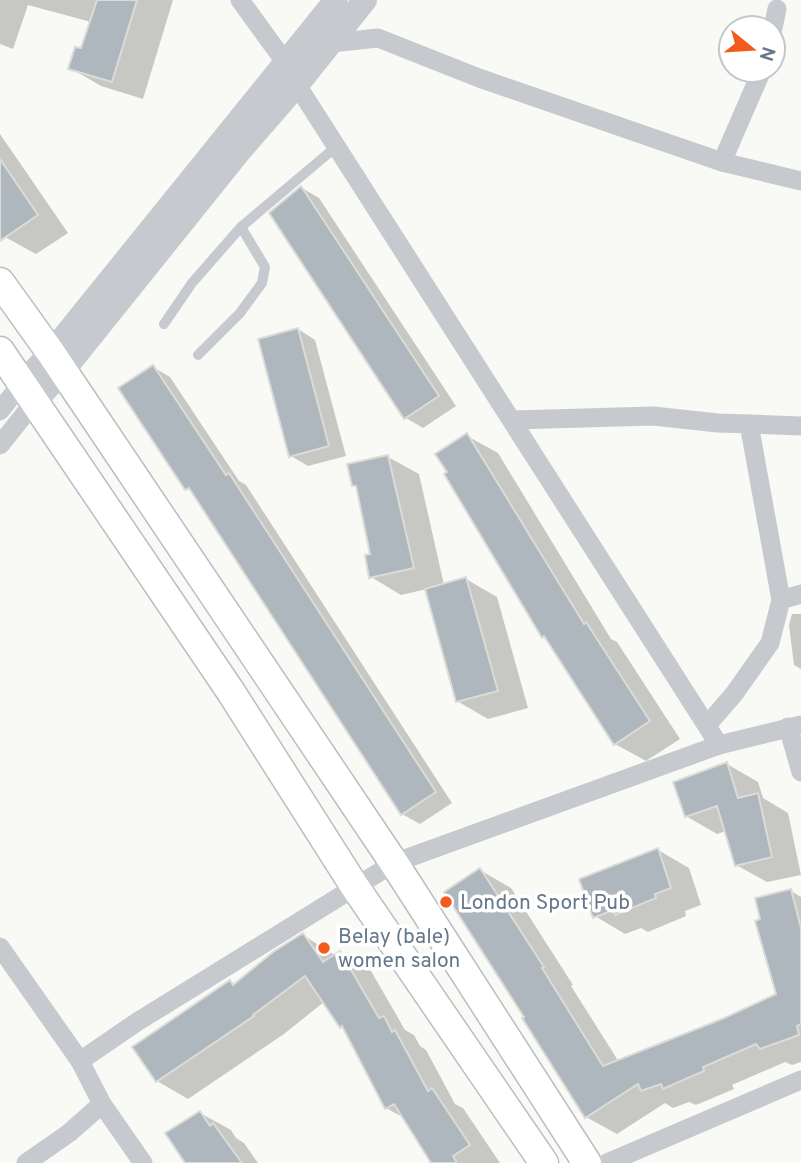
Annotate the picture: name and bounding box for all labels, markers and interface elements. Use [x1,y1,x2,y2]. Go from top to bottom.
north arrow [717,14,787,84]
text: N [753,43,780,64]
place label: London Sport Pub [460,890,630,917]
marker: London Sport Pub [438,894,454,910]
place label: Belay (bale) women salon [338,924,460,975]
marker: Belay (bale) women salon [316,940,332,956]

